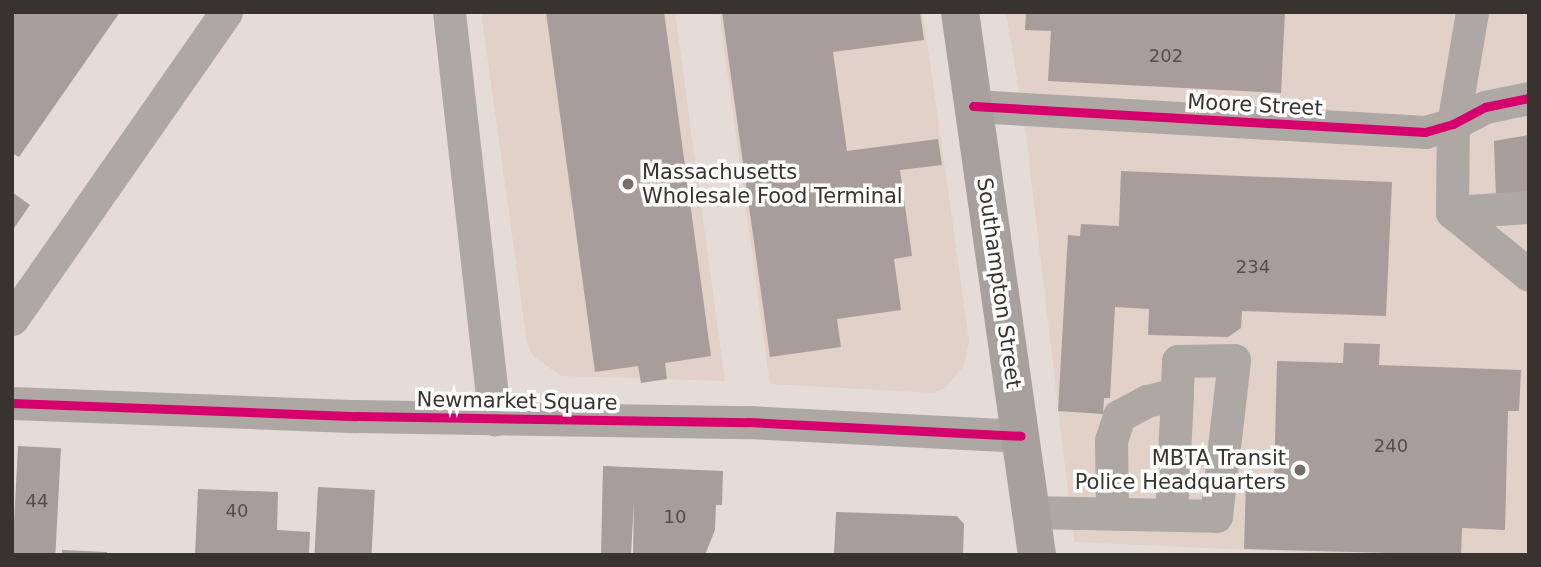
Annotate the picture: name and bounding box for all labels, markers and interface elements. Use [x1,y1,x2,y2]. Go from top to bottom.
house number: 202 [1149,45,1183,67]
street label: Moore Street [1187,89,1323,121]
place label: Massachusetts Wholesale Food Terminal [642,159,903,209]
marker: Massachusetts Wholesale Food Terminal [620,176,636,192]
street label: Southampton Street [972,176,1026,390]
house number: 234 [1236,256,1270,278]
street label: Newmarket Square [416,387,618,415]
house number: 240 [1374,435,1408,457]
place label: MBTA Transit Police Headquarters [1075,445,1286,495]
marker: MBTA Transit Police Headquarters [1292,462,1308,478]
house number: 44 [26,490,48,512]
house number: 40 [226,500,248,522]
house number: 10 [664,506,686,528]

